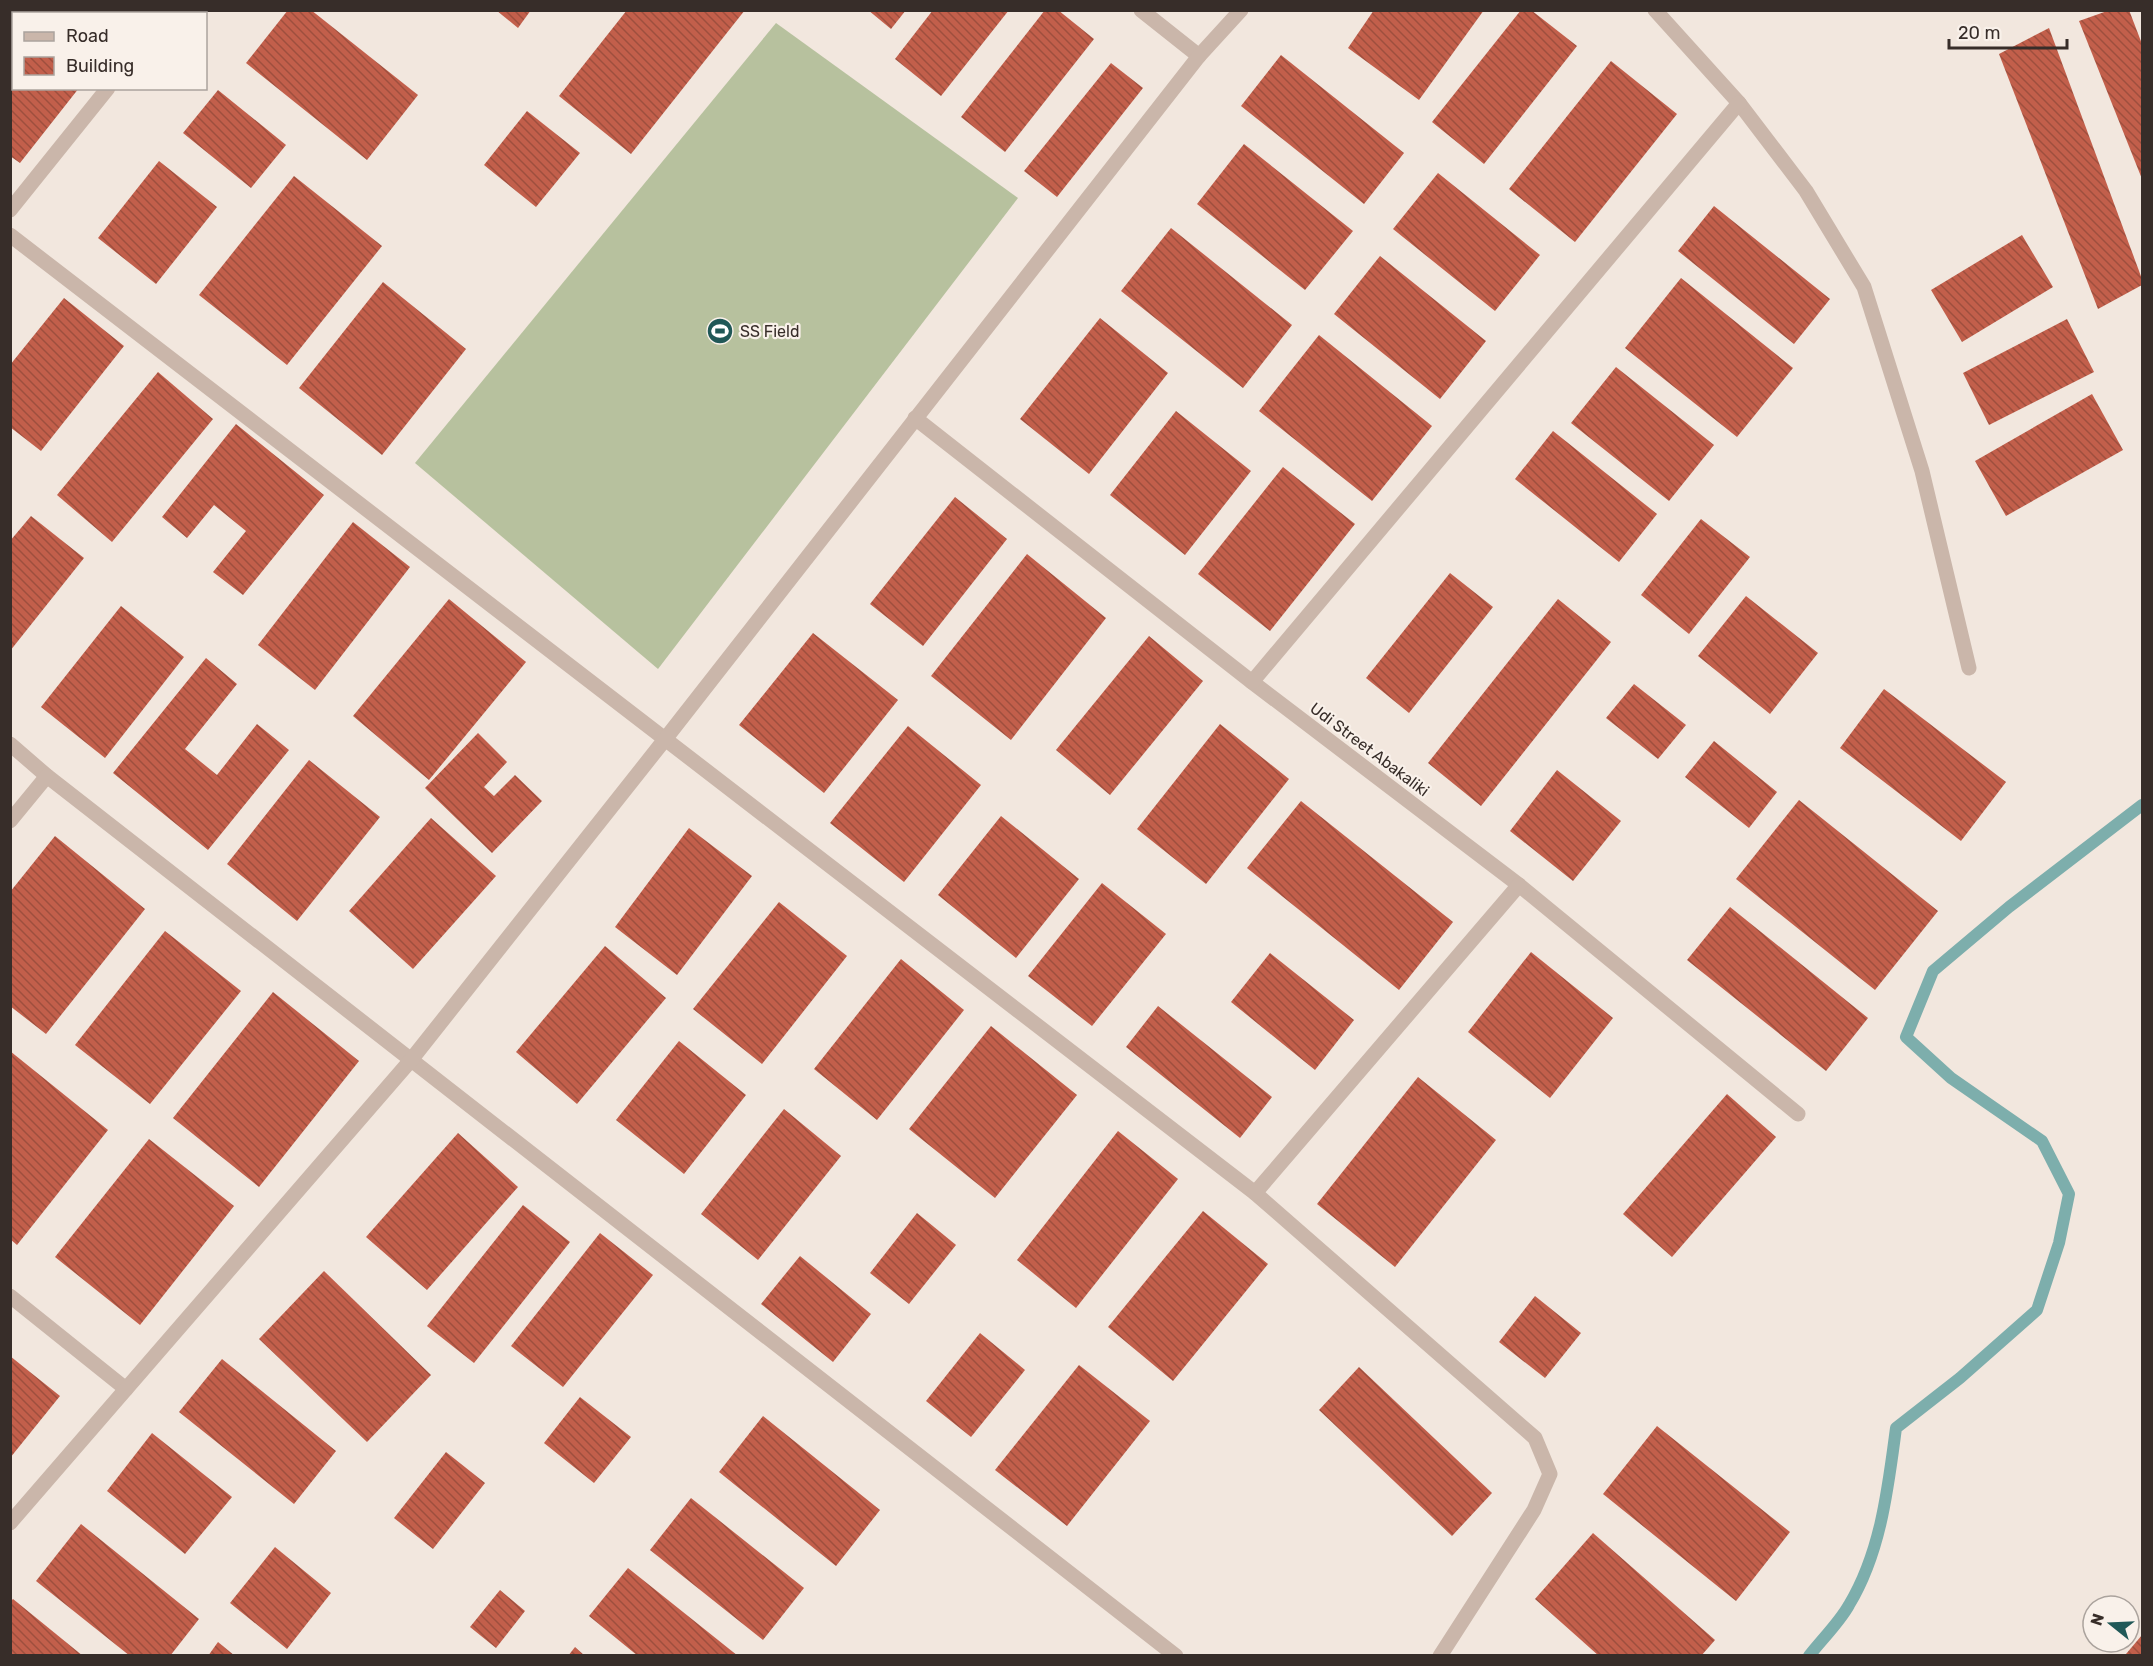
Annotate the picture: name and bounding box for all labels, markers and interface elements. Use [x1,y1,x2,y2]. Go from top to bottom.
legend [12,12,207,90]
scale bar [1949,12,2068,50]
text: 20 m [1958,22,2000,44]
text: Road [66,25,109,47]
text: Building [66,55,134,77]
sports icon: SS Field [705,316,735,346]
place label: SS Field [740,322,799,341]
street label: Udi Street Abakaliki [1306,698,1433,800]
north arrow [2081,1594,2141,1654]
text: N [2086,1611,2108,1628]

